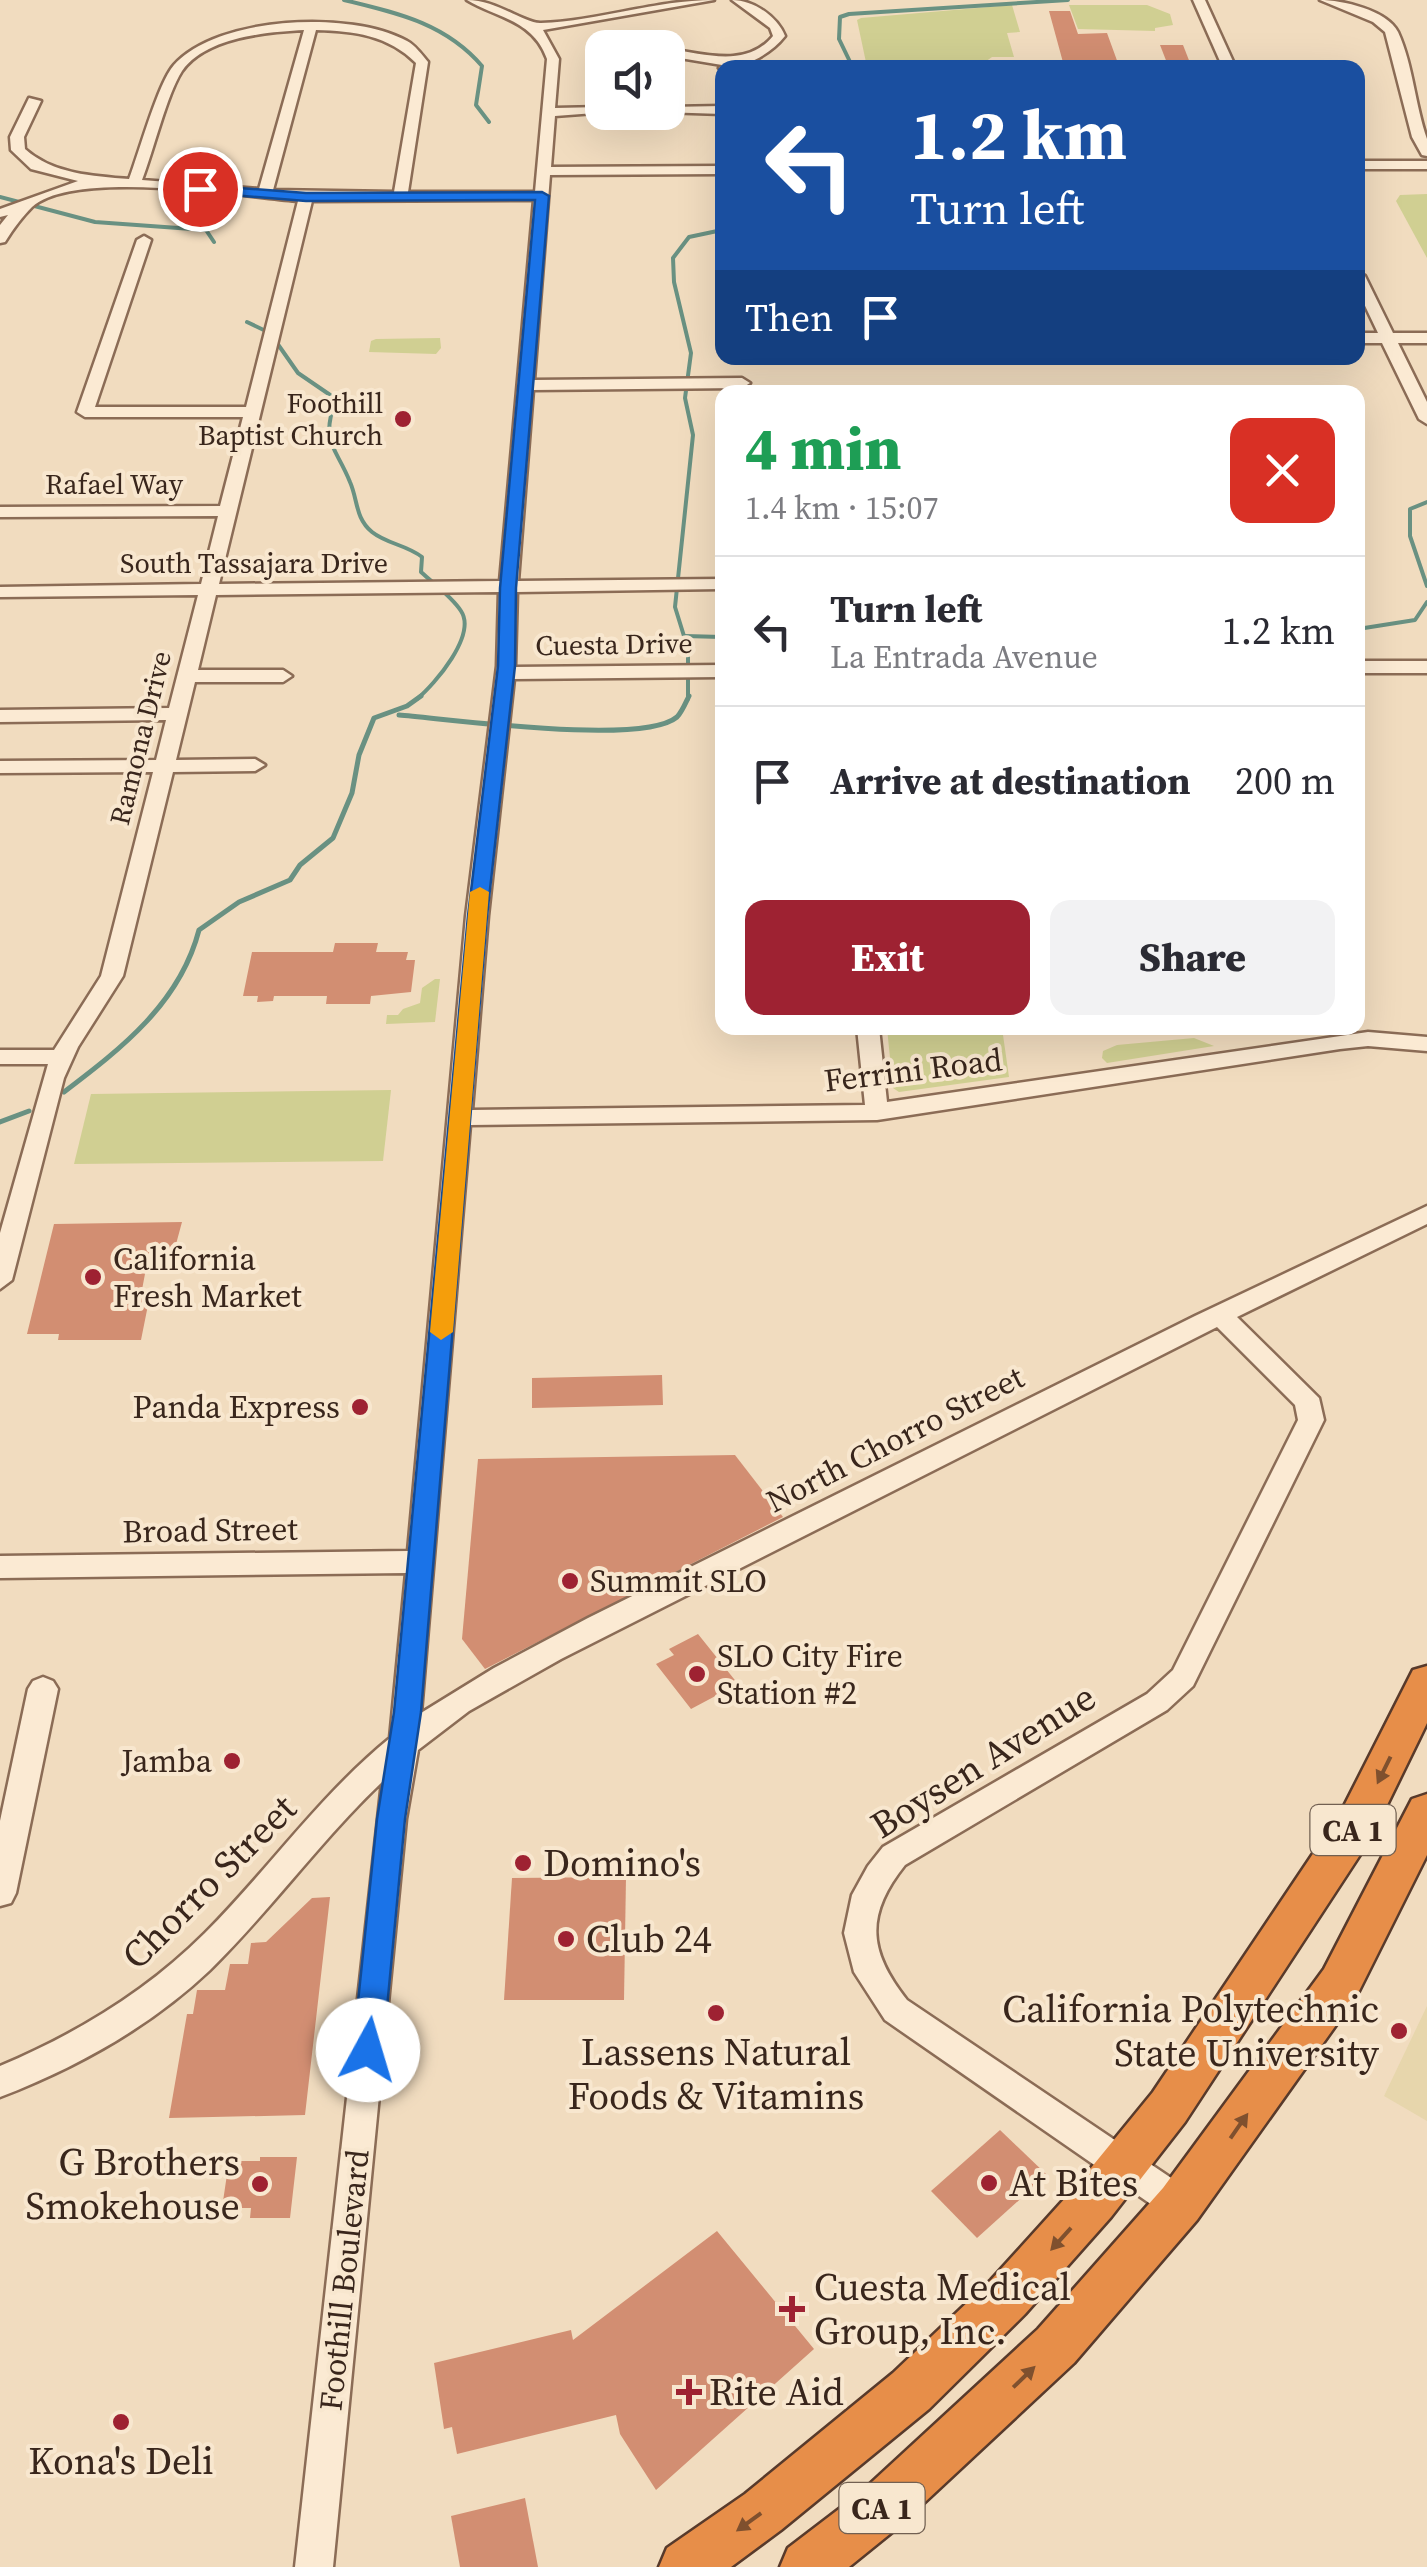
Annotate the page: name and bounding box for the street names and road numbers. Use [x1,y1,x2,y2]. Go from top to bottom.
street label: Rafael Way [45,465,184,503]
street label: South Tassajara Drive [120,544,388,582]
street label: Cuesta Drive [535,624,693,664]
street label: Ramona Drive [100,647,180,829]
street label: Ferrini Road [821,1037,1005,1103]
street label: North Chorro Street [759,1355,1032,1523]
street label: Broad Street [122,1506,299,1554]
street label: Boysen Avenue [861,1671,1105,1851]
street label: Chorro Street [110,1783,308,1981]
road number: CA 1 [1310,1805,1396,1855]
street label: Foothill Boulevard [308,2147,380,2413]
road number: CA 1 [840,2483,924,2533]

